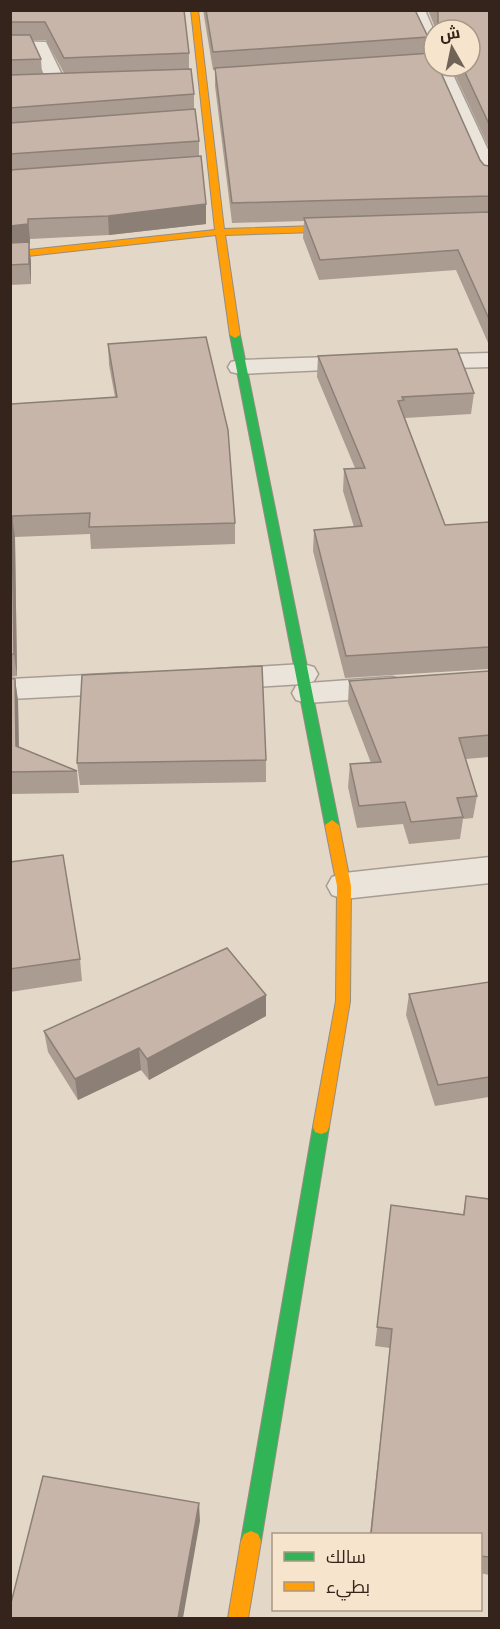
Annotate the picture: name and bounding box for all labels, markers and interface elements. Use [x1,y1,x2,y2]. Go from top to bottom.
north arrow [422,18,482,78]
text: ش [438,21,462,46]
legend [272,1533,482,1611]
text: سالك [326,1544,366,1569]
text: بطيء [326,1574,370,1601]

